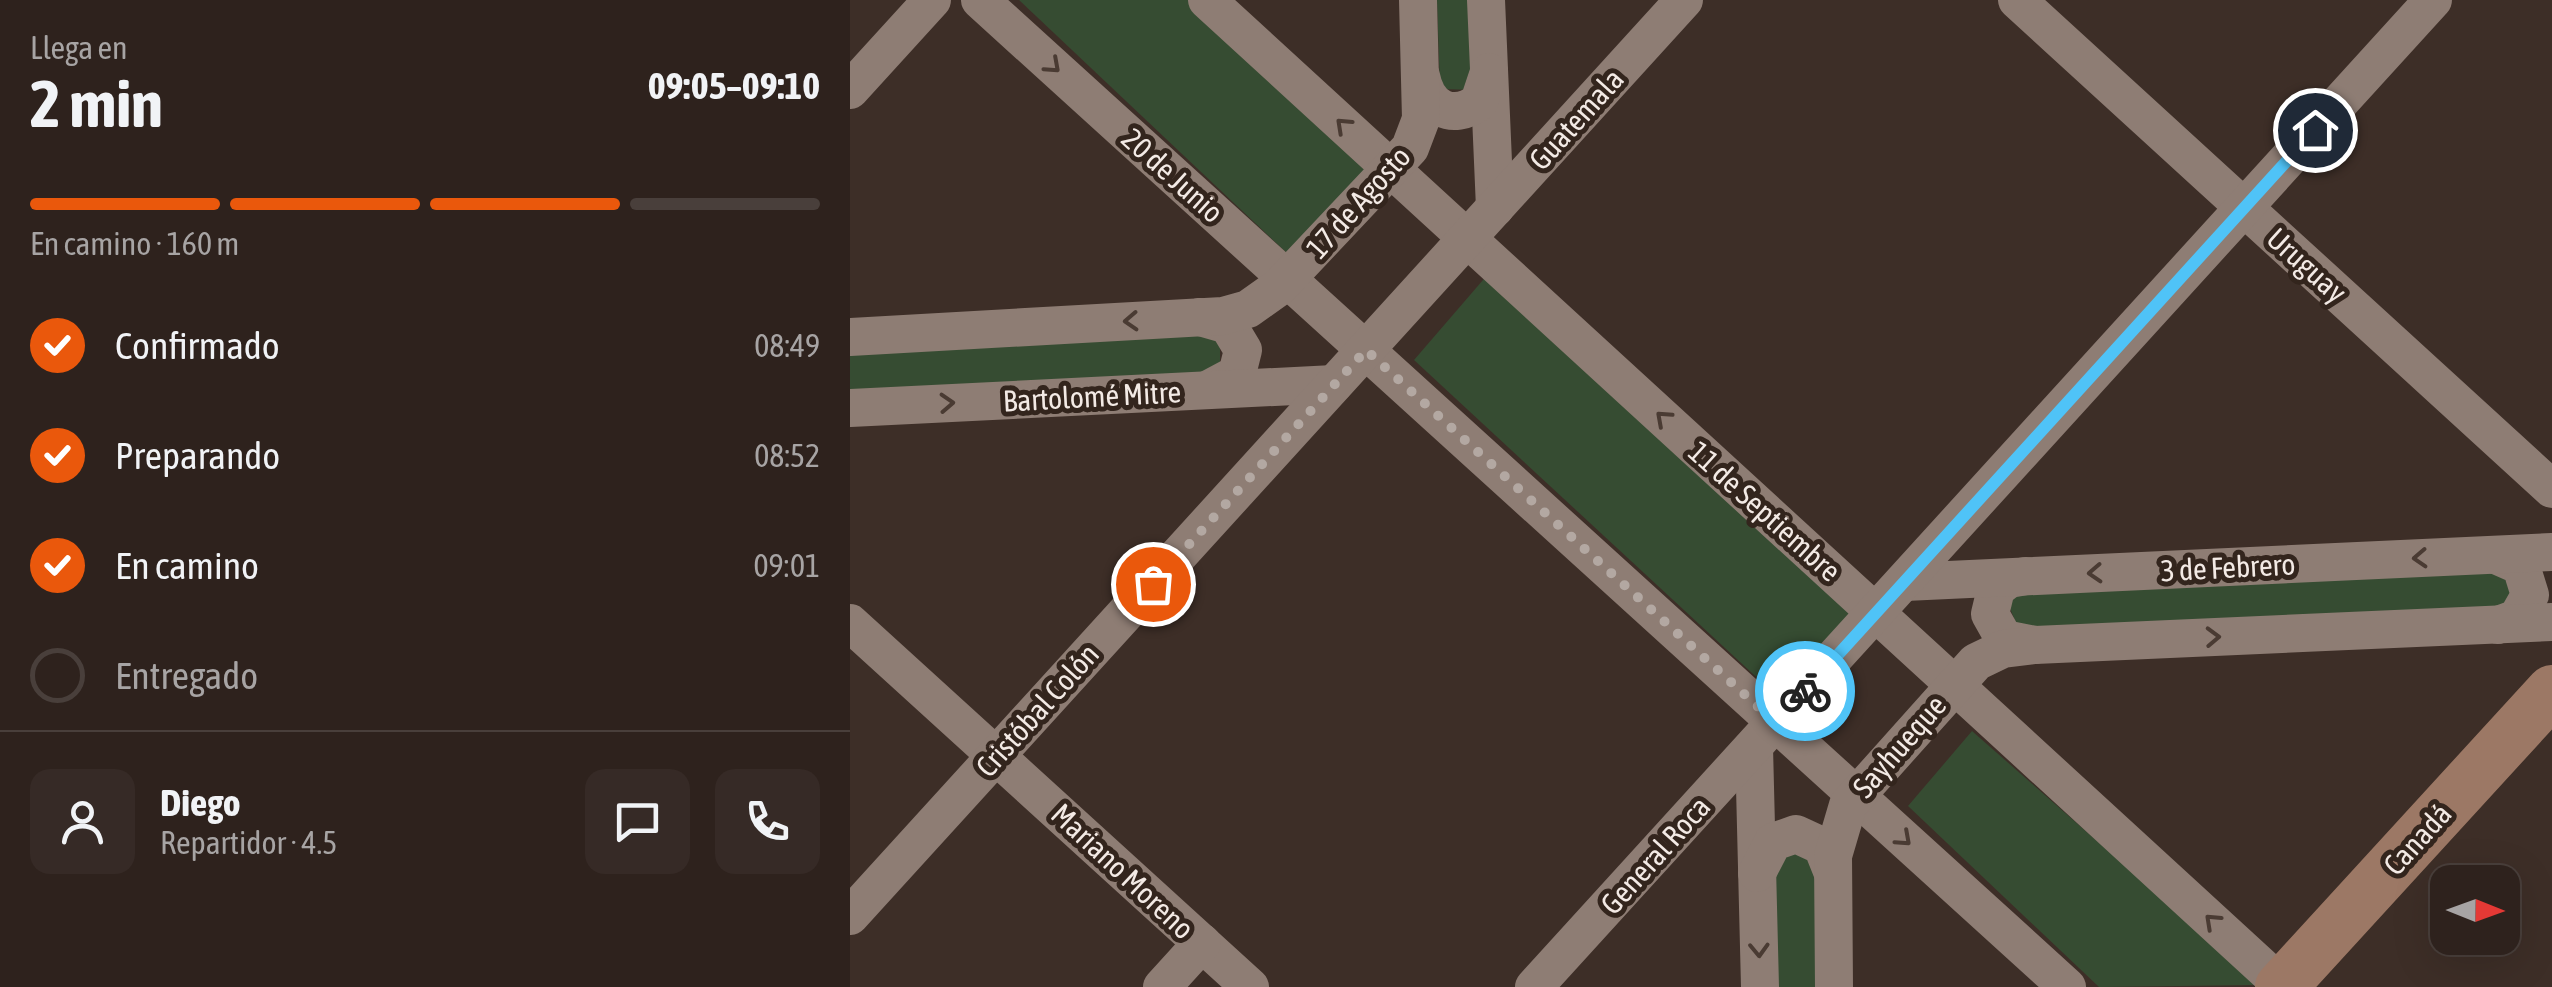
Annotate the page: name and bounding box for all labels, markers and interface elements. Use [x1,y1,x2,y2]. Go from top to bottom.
text: Llega en [30,29,128,66]
one-way arrow [1041,54,1059,72]
street label: Guatemala [1522,62,1630,176]
text: 09:05–09:10 [648,64,820,107]
text: 2 min [30,66,163,141]
pin [2273,88,2358,173]
icon: home [2288,103,2343,158]
one-way arrow [1337,119,1355,137]
street label: 20 de Junio [1116,121,1230,229]
street label: 17 de Agosto [1299,139,1417,265]
street label: Uruguay [2260,221,2354,309]
text: En camino · 160 m [30,225,239,262]
one-way arrow [1123,310,1139,331]
icon: check [30,318,85,373]
text: Confirmado [115,324,280,367]
text: 08:49 [754,327,820,364]
street label: Bartolomé Mitre [1002,374,1182,418]
one-way arrow [940,393,956,414]
one-way arrow [1656,412,1675,430]
icon: check [30,428,85,483]
text: Preparando [115,434,280,477]
street label: 11 de Septiembre [1682,434,1848,588]
text: 08:52 [754,437,820,474]
icon: check [30,538,85,593]
pin [1111,542,1196,627]
text: En camino [115,544,259,587]
street label: 3 de Febrero [2160,546,2296,588]
text: 09:01 [754,547,820,584]
one-way arrow [2411,547,2427,568]
icon: bag [1126,557,1181,612]
one-way arrow [2086,562,2102,583]
one-way arrow [2206,627,2222,648]
street label: Cristóbal Colón [969,637,1105,783]
courier [1755,641,1855,741]
text: Entregado [115,654,258,697]
icon: bike [1778,664,1833,719]
street label: Sayhueque [1846,688,1952,804]
button: person [30,769,135,874]
button: chat [585,769,690,874]
button: phone [715,769,820,874]
text: Diego [160,781,241,824]
street label: General Roca [1593,789,1717,921]
street label: Canadá [2376,796,2458,882]
street label: Mariano Moreno [1045,797,1201,945]
text: Repartidor · 4.5 [160,824,337,861]
one-way arrow [1892,827,1911,845]
north arrow [2430,865,2520,955]
map controls [2430,865,2520,955]
one-way arrow [2205,915,2224,933]
one-way arrow [1749,942,1770,958]

